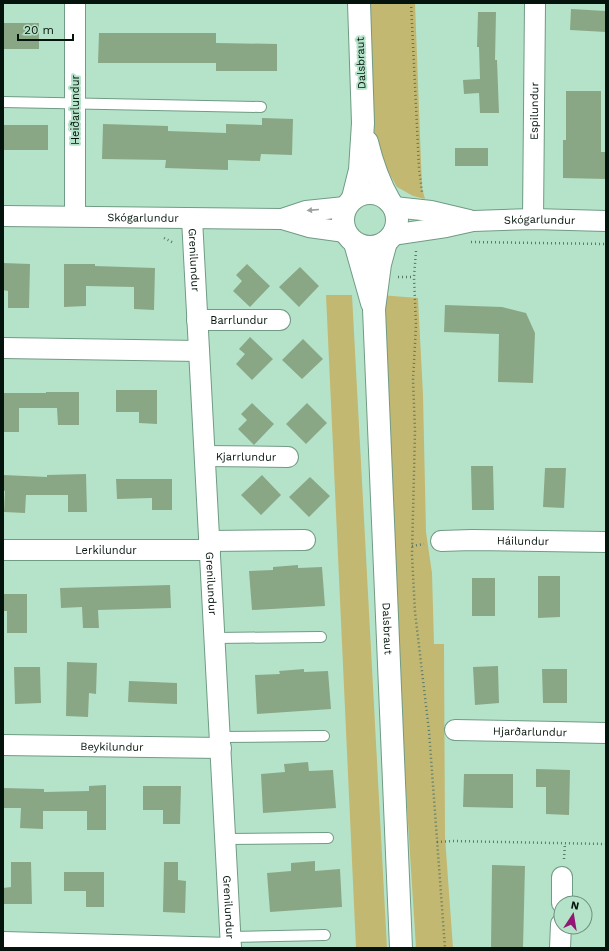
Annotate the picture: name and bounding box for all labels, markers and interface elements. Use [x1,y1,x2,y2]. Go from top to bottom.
scale bar [18,16,73,42]
text: 20 m [24,23,54,37]
street label: Dalsbraut [354,36,368,89]
street label: Heiðarlundur [69,75,82,145]
street label: Espilundur [527,82,541,140]
one-way arrow [307,207,319,214]
street label: Skógarlundur [107,211,179,224]
street label: Skógarlundur [504,212,576,227]
street label: Grenilundur [186,228,202,293]
street label: Barrlundur [210,314,268,327]
street label: Kjarrlundur [216,450,277,463]
street label: Háilundur [497,534,550,548]
street label: Lerkilundur [75,544,137,557]
street label: Grenilundur [203,551,220,616]
street label: Dalsbraut [380,602,395,655]
street label: Hjarðarlundur [493,724,568,739]
street label: Beykilundur [80,740,144,753]
street label: Grenilundur [221,875,237,940]
north arrow [553,895,593,935]
text: N [570,899,580,913]

